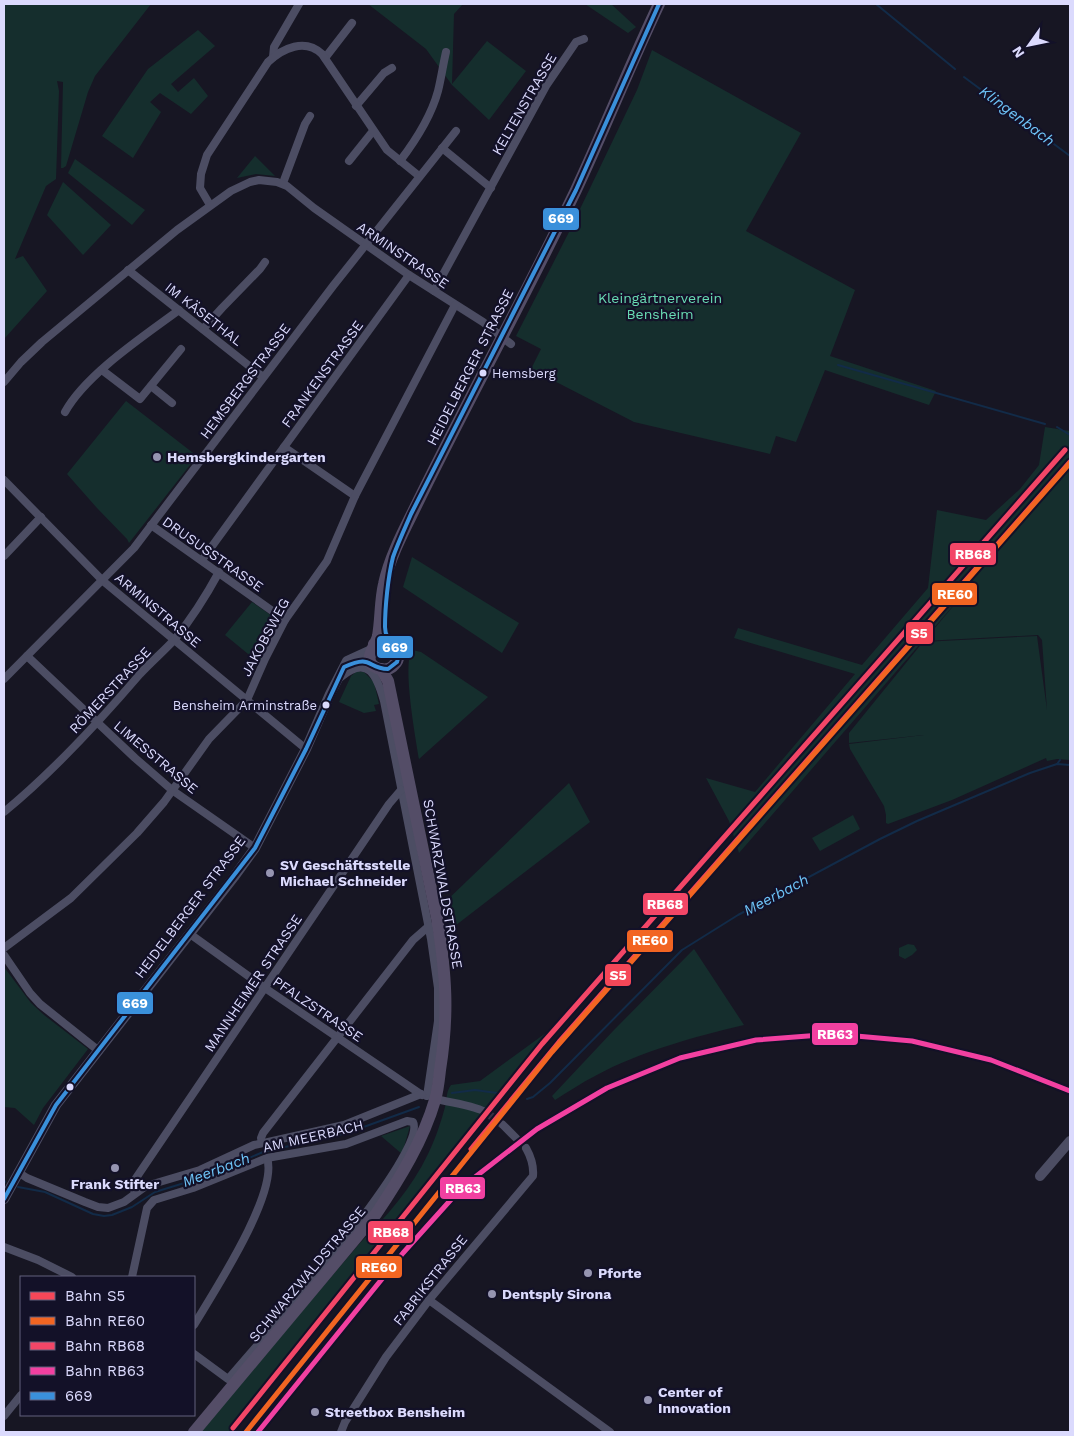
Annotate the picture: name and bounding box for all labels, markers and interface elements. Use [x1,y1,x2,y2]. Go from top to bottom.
north arrow [1004,20,1054,70]
text: N [1009,43,1028,61]
street label: KELTENSTRASSE [488,50,560,158]
water label: Klingenbach [976,82,1058,150]
line badge: 669 [542,207,580,231]
text: 669 [548,210,574,226]
street label: ARMINSTRASSE [354,218,452,292]
street label: IM KÄSETHAL [162,279,246,349]
street label: HEIDELBERGER STRASSE [423,286,517,448]
park label: Kleingärtnerverein Bensheim [598,290,722,322]
street label: FRANKENSTRASSE [278,317,366,431]
street label: HEMSBERGSTRASSE [197,320,294,442]
place label: Hemsberg [492,366,556,381]
marker: Hemsberg [478,368,488,378]
place label: Hemsbergkindergarten [167,449,326,465]
marker: Hemsbergkindergarten [151,451,163,463]
street label: DRUSUSSTRASSE [159,513,267,595]
line badge: RB68 [949,542,997,566]
text: RB68 [955,546,992,562]
street label: ARMINSTRASSE [112,569,204,651]
line badge: RE60 [931,582,978,606]
text: RE60 [937,586,973,602]
street label: JAKOBSWEG [238,595,292,679]
line badge: S5 [905,621,934,645]
text: S5 [910,625,928,641]
line badge: 669 [376,635,414,659]
text: 669 [382,639,408,655]
street label: RÖMERSTRASSE [66,643,154,736]
place label: Bensheim Arminstraße [173,698,317,713]
marker: Bensheim Arminstraße [321,700,331,710]
street label: LIMESSTRASSE [111,717,201,797]
street label: SCHWARZWALDSTRASSE [420,798,466,970]
street label: HEIDELBERGER STRASSE [131,833,249,981]
place label: SV Geschäftsstelle Michael Schneider [280,857,410,889]
marker: SV Geschäftsstelle Michael Schneider [264,867,276,879]
water label: Meerbach [740,870,812,920]
line badge: RB68 [642,892,689,916]
text: RB68 [647,896,684,912]
street label: MANNHEIMER STRASSE [201,911,305,1055]
line badge: RE60 [626,929,674,953]
text: RE60 [632,932,668,948]
line badge: S5 [604,963,632,987]
text: S5 [609,967,627,983]
street label: PFALZSTRASSE [270,973,366,1045]
line badge: 669 [116,991,154,1015]
text: 669 [122,995,148,1011]
line badge: RB63 [811,1022,859,1046]
text: RB63 [817,1026,853,1042]
unlabelled marker [65,1082,75,1092]
street label: AM MEERBACH [261,1117,365,1155]
water label: Meerbach [180,1149,252,1191]
marker: Frank Stifter [109,1162,121,1174]
place label: Frank Stifter [71,1176,159,1192]
line badge: RB63 [439,1176,486,1200]
text: RB63 [445,1180,481,1196]
street label: SCHWARZWALDSTRASSE [246,1203,368,1345]
line badge: RB68 [367,1220,414,1244]
text: RB68 [373,1224,410,1240]
street label: FABRIKSTRASSE [390,1231,470,1329]
line badge: RE60 [355,1255,403,1279]
text: RE60 [361,1259,397,1275]
place label: Pforte [598,1265,642,1281]
marker: Pforte [582,1267,594,1279]
legend [20,1276,195,1416]
place label: Dentsply Sirona [502,1286,612,1302]
text: Bahn S5 [65,1287,125,1305]
marker: Dentsply Sirona [486,1288,498,1300]
text: Bahn RE60 [65,1312,145,1330]
text: Bahn RB68 [65,1337,145,1355]
text: Bahn RB63 [65,1362,145,1380]
place label: Center of Innovation [658,1384,731,1416]
text: 669 [65,1387,93,1405]
marker: Center of Innovation [642,1394,654,1406]
place label: Streetbox Bensheim [325,1404,465,1420]
marker: Streetbox Bensheim [309,1406,321,1418]

